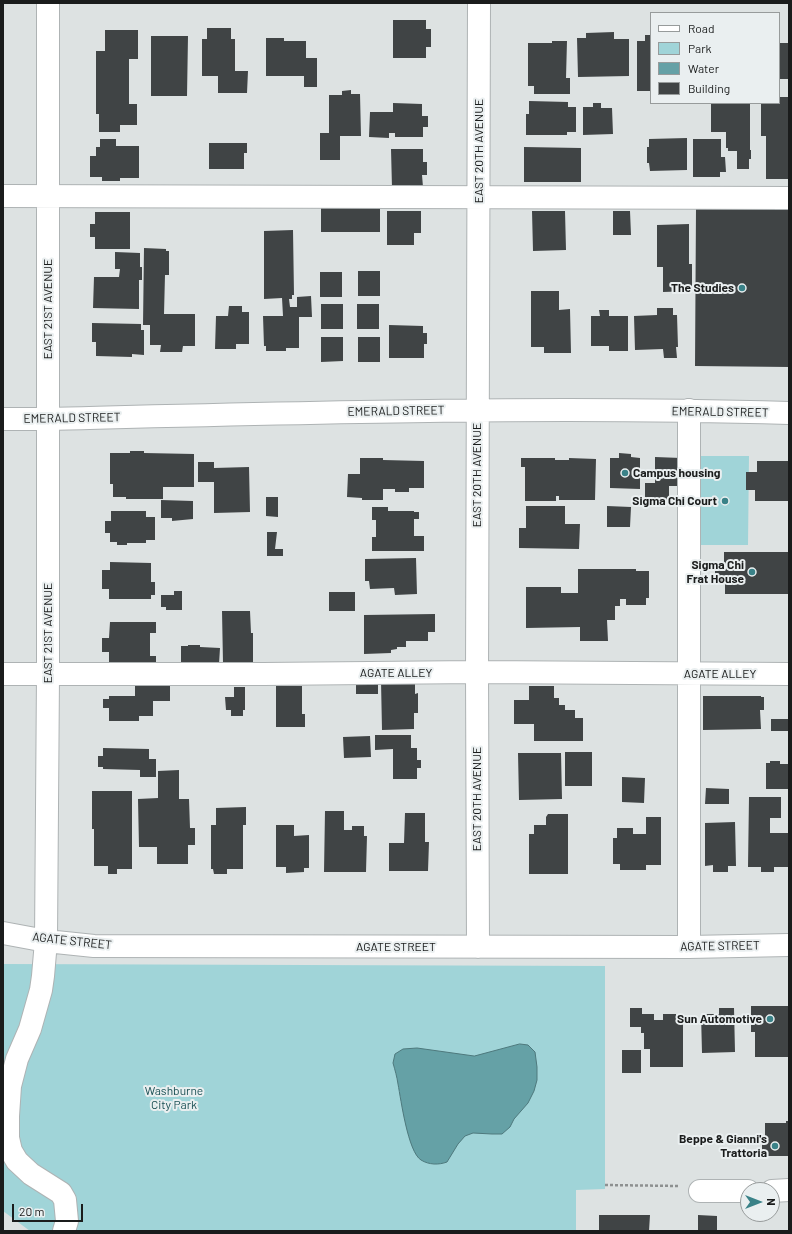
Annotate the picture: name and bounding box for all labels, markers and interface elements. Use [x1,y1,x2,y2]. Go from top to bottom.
legend [650,12,780,104]
text: Road [688,21,715,35]
text: Park [688,41,712,55]
text: Water [688,61,719,75]
text: Building [688,81,730,95]
street label: EAST 20TH AVENUE [472,99,486,203]
street label: EAST 21ST AVENUE [41,259,55,359]
place label: The Studies [671,281,734,295]
marker: The Studies [737,283,747,293]
street label: EMERALD STREET [347,403,445,419]
street label: EMERALD STREET [671,404,769,420]
street label: EMERALD STREET [23,410,121,426]
street label: EAST 20TH AVENUE [470,423,484,527]
place label: Campus housing [633,466,720,480]
marker: Campus housing [620,468,630,478]
place label: Sigma Chi Court [632,494,717,508]
marker: Sigma Chi Court [720,496,730,506]
place label: Sigma Chi Frat House [687,558,744,586]
marker: Sigma Chi Frat House [747,567,757,577]
street label: EAST 21ST AVENUE [41,583,55,683]
street label: AGATE ALLEY [360,666,432,680]
street label: AGATE ALLEY [684,667,756,681]
street label: EAST 20TH AVENUE [470,747,484,851]
street label: AGATE STREET [32,930,112,952]
street label: AGATE STREET [680,938,760,954]
street label: AGATE STREET [356,940,436,954]
place label: Sun Automotive [677,1012,762,1026]
marker: Sun Automotive [765,1014,775,1024]
park label: Washburne City Park [145,1084,203,1112]
place label: Beppe & Gianni's Trattoria [679,1132,767,1160]
marker: Beppe & Gianni's Trattoria [770,1141,780,1151]
north arrow [740,1182,780,1222]
scale bar [14,1196,85,1222]
text: N [765,1198,778,1206]
text: 20 m [19,1204,45,1218]

